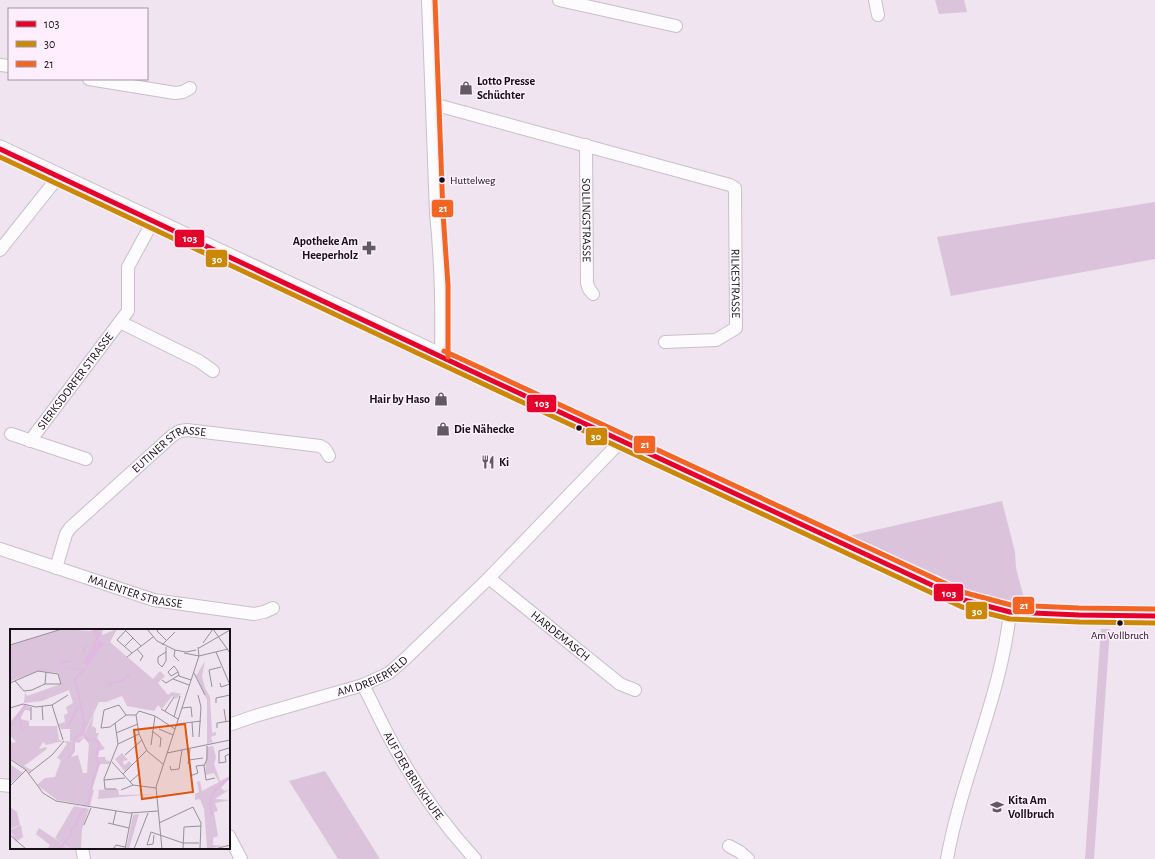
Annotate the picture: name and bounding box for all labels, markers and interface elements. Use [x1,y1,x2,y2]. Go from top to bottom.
legend [8,8,148,80]
text: 103 [44,18,59,30]
text: 30 [44,38,55,50]
text: 21 [44,58,54,70]
place label: Lotto Presse Schüchter [477,75,535,101]
shop icon: Lotto Presse Schüchter [458,80,474,96]
marker: Huttelweg [437,175,447,185]
place label: Huttelweg [450,175,496,186]
street label: SOLLINGSTRASSE [580,178,593,262]
line badge: 21 [431,199,454,218]
text: 21 [438,203,448,214]
line badge: 103 [174,229,205,248]
text: 103 [183,233,197,244]
place label: Apotheke Am Heeperholz [293,235,358,261]
pharmacy icon: Apotheke Am Heeperholz [361,240,377,256]
line badge: 30 [205,249,228,268]
street label: RILKESTRASSE [729,249,742,318]
text: 30 [212,254,222,265]
street label: SIERKSDORFER STRASSE [35,330,115,432]
shop icon: Hair by Haso [433,391,449,407]
place label: Hair by Haso [369,393,430,406]
line badge: 103 [526,394,557,413]
text: 103 [535,398,549,409]
shop icon: Die Nähecke [435,421,451,437]
place label: Die Nähecke [454,423,515,435]
unlabelled marker [574,423,584,433]
street label: EUTINER STRASSE [130,424,207,475]
line badge: 30 [585,427,608,446]
text: 30 [591,431,601,442]
line badge: 21 [633,435,656,454]
text: 21 [640,439,650,450]
restaurant icon: Ki [480,454,496,470]
place label: Ki [499,456,509,468]
street label: MALENTER STRASSE [87,573,183,610]
line badge: 103 [933,583,964,602]
text: 103 [942,588,956,599]
line badge: 21 [1012,596,1035,615]
text: 21 [1019,600,1029,611]
line badge: 30 [965,601,988,620]
text: 30 [972,606,982,617]
street label: HARDEMASCH [529,609,592,663]
marker: Am Vollbruch [1115,618,1125,628]
inset map [10,629,230,849]
place label: Am Vollbruch [1091,630,1149,641]
street label: AM DREIERFELD [335,653,410,698]
street label: AUF DER BRINKHUFE [381,730,446,822]
place label: Kita Am Vollbruch [1008,794,1054,820]
school or university icon: Kita Am Vollbruch [989,799,1005,815]

